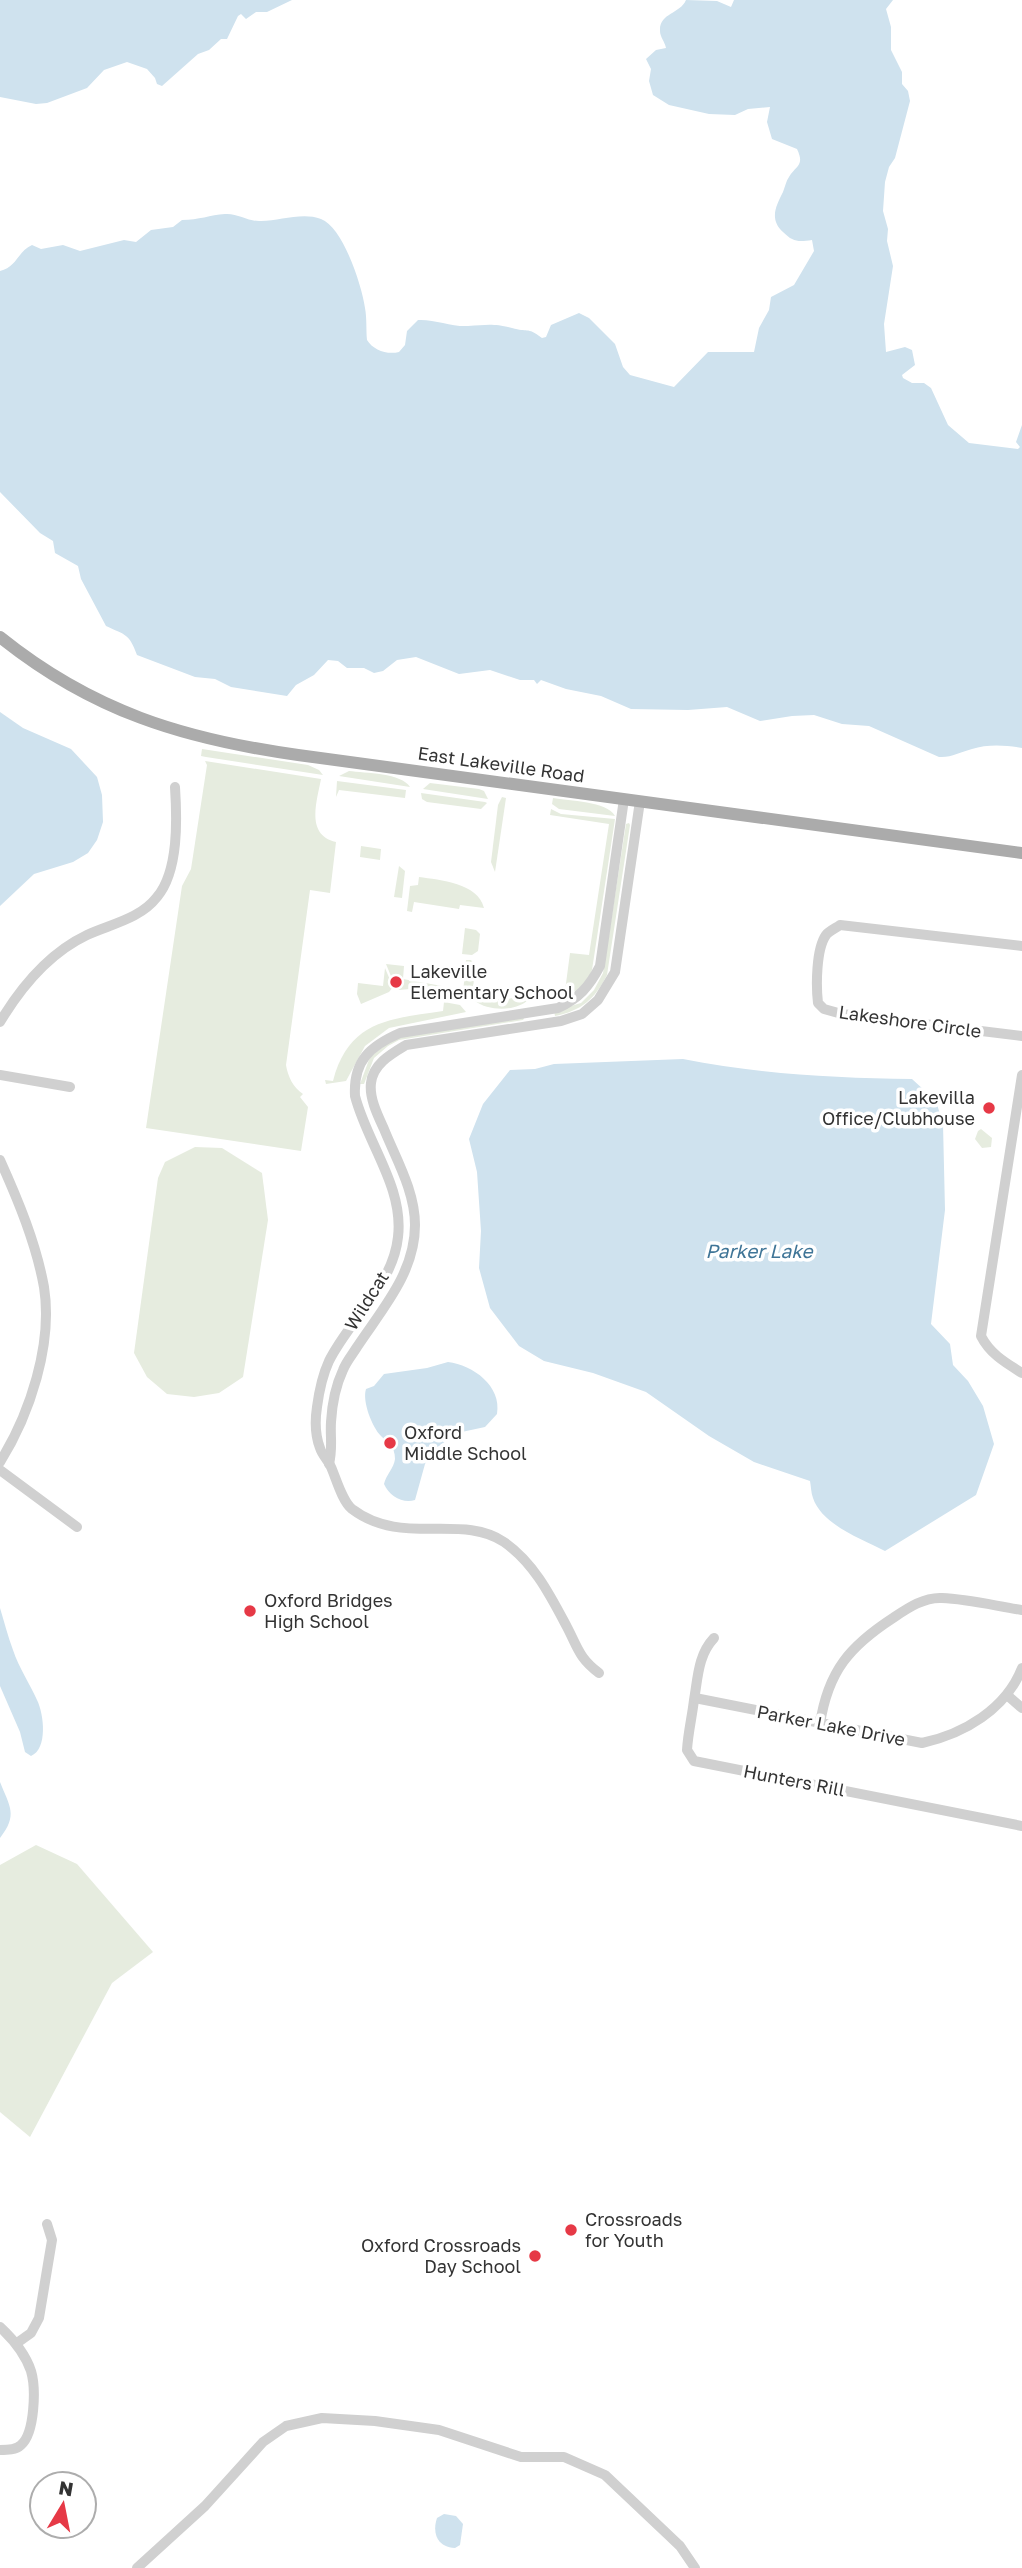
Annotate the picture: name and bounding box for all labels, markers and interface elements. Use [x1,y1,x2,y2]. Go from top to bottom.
street label: East Lakeville Road [416,741,586,787]
place label: Lakeville Elementary School [410,960,574,1003]
marker: Lakeville Elementary School [388,974,404,990]
street label: Lakeshore Circle [837,1000,983,1042]
place label: Lakevilla Office/Clubhouse [822,1086,975,1129]
marker: Lakevilla Office/Clubhouse [981,1100,997,1116]
water label: Parker Lake [705,1239,815,1262]
street label: Wildcat [339,1267,393,1334]
place label: Oxford Middle School [404,1421,527,1464]
marker: Oxford Middle School [382,1435,398,1451]
place label: Oxford Bridges High School [264,1589,393,1632]
marker: Oxford Bridges High School [242,1603,258,1619]
street label: Parker Lake Drive [755,1700,907,1750]
street label: Hunters Rill [742,1759,847,1801]
place label: Crossroads for Youth [585,2208,682,2251]
marker: Crossroads for Youth [563,2222,579,2238]
place label: Oxford Crossroads Day School [361,2234,521,2277]
marker: Oxford Crossroads Day School [527,2248,543,2264]
north arrow [28,2470,98,2540]
text: N [57,2475,75,2500]

